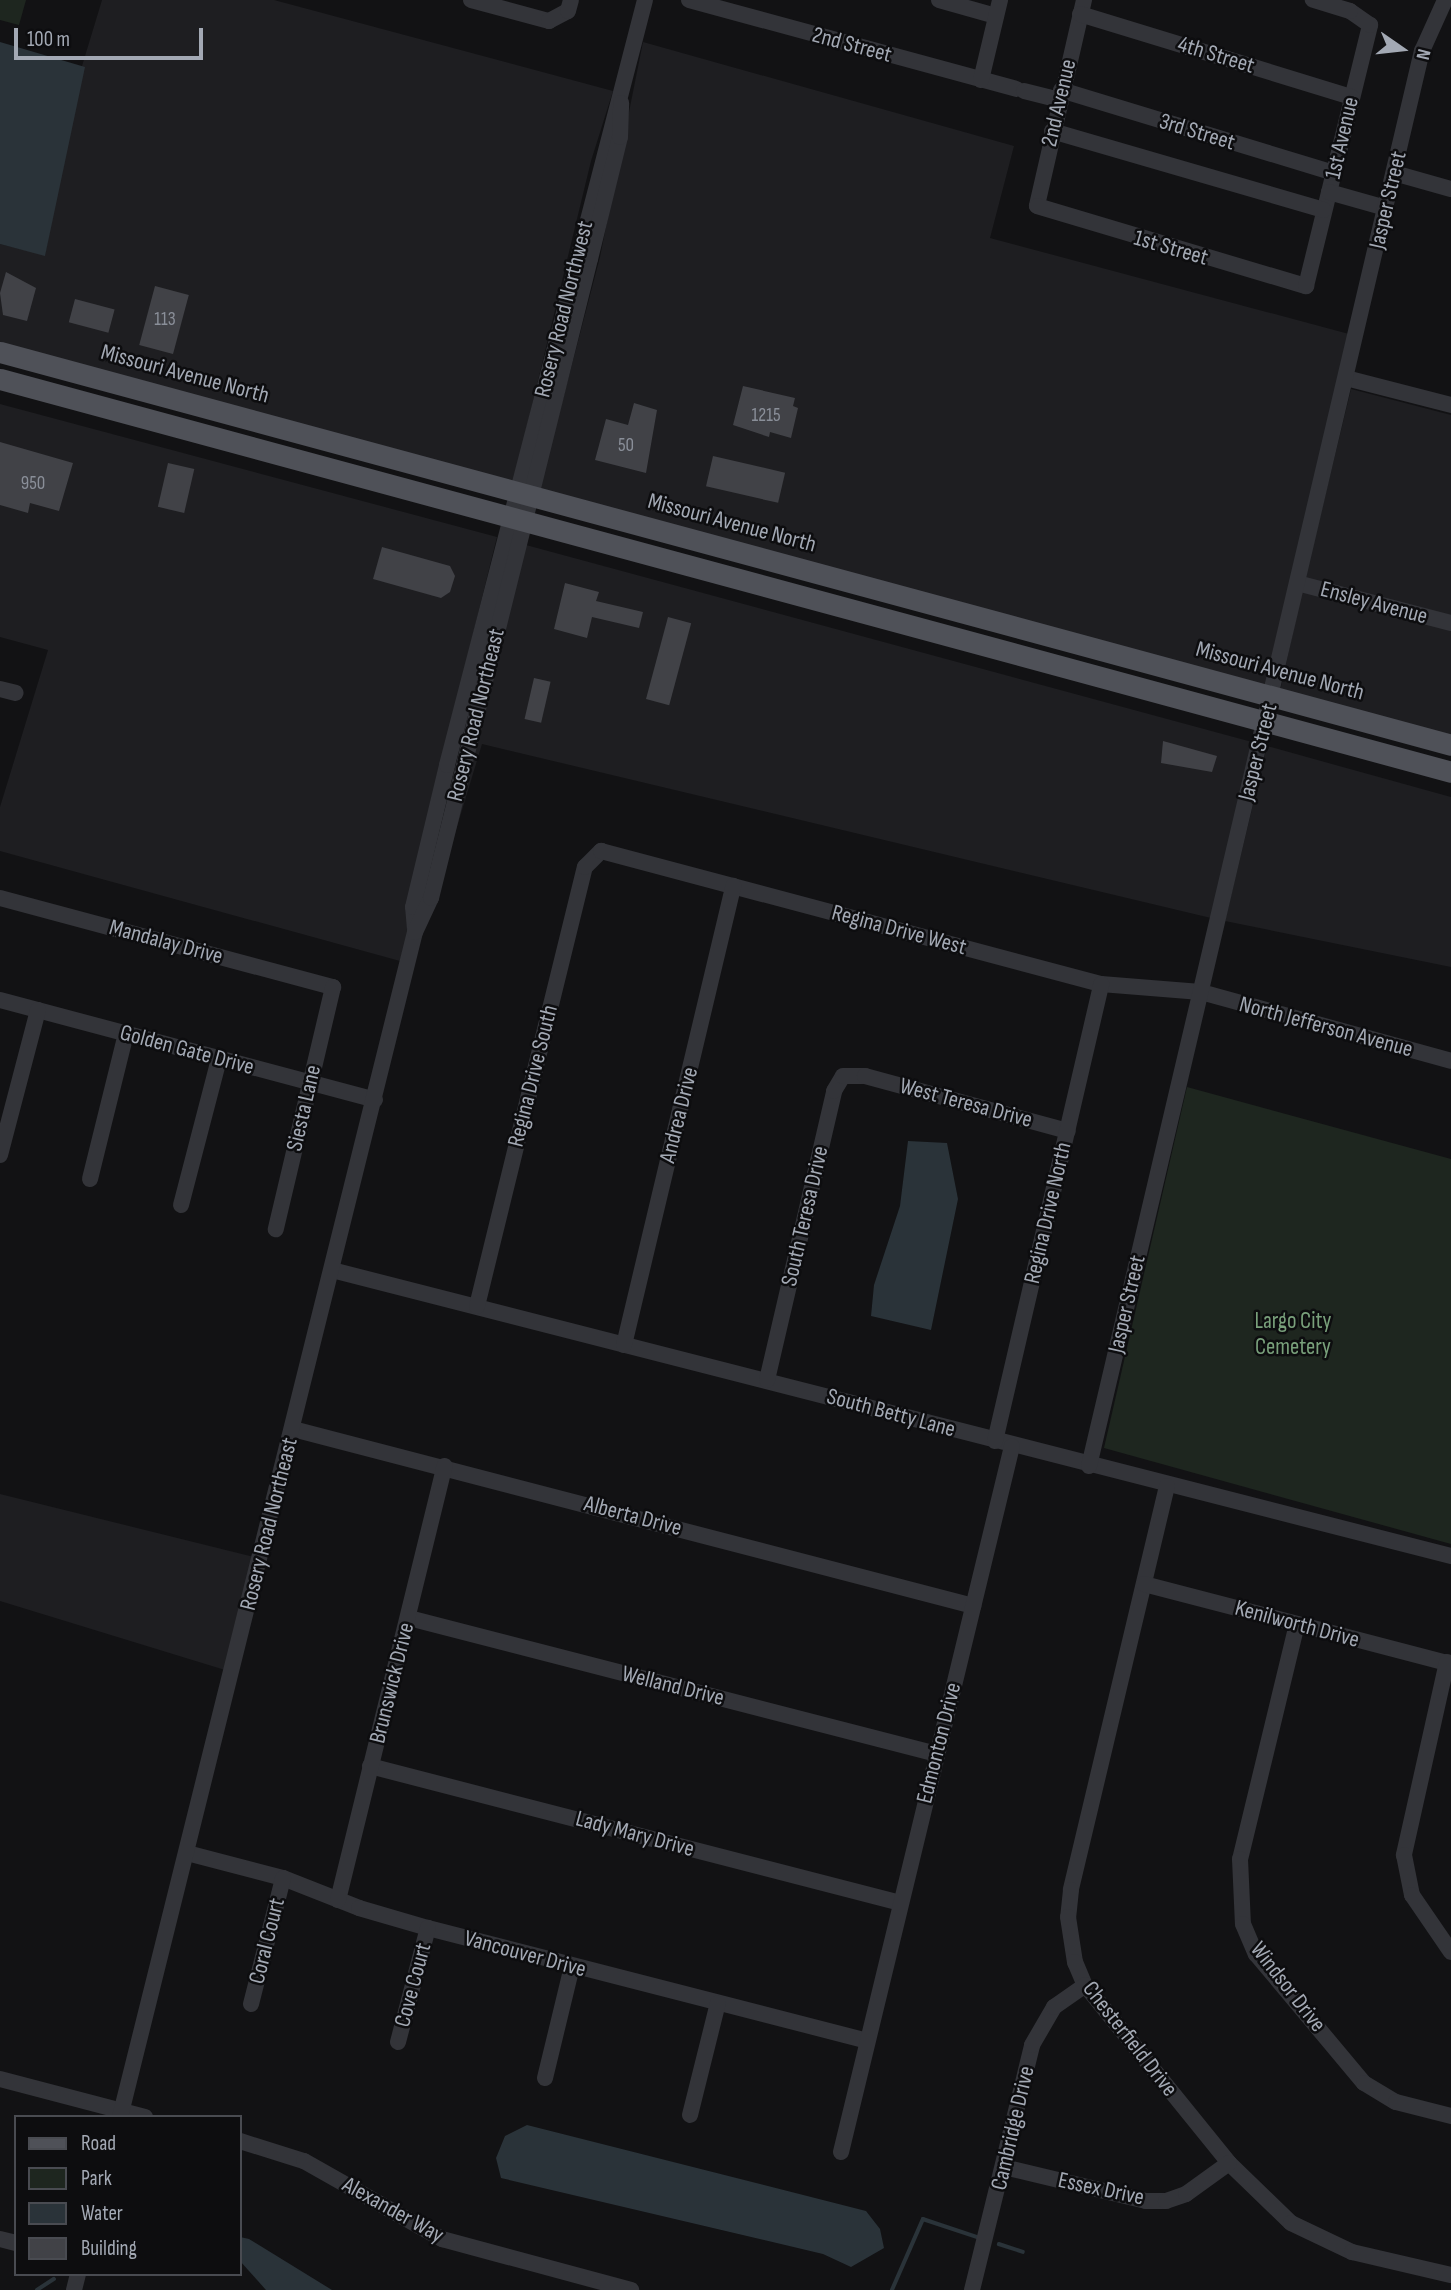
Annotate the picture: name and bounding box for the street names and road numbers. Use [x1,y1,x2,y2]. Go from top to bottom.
street label: 2nd Street [809,21,895,69]
street label: 4th Street [1174,30,1258,80]
street label: 2nd Avenue [1036,57,1082,149]
street label: 1st Avenue [1319,94,1365,182]
street label: 3rd Street [1156,107,1238,157]
street label: Jasper Street [1363,148,1413,252]
street label: Rosery Road Northwest [529,218,599,400]
street label: 1st Street [1131,224,1211,272]
street label: Missouri Avenue North [98,338,272,410]
street label: Missouri Avenue North [645,487,819,559]
street label: Ensley Avenue [1317,575,1431,631]
street label: Rosery Road Northeast [441,626,511,804]
street label: Missouri Avenue North [1193,635,1367,707]
street label: Jasper Street [1233,700,1283,804]
street label: Regina Drive West [829,899,969,961]
street label: Mandalay Drive [106,914,226,970]
street label: North Jefferson Avenue [1236,991,1416,1063]
street label: Regina Drive South [502,1002,564,1150]
street label: Golden Gate Drive [117,1019,257,1081]
street label: Siesta Lane [281,1062,327,1154]
street label: Andrea Drive [654,1064,704,1166]
street label: West Teresa Drive [897,1072,1035,1134]
street label: Regina Drive North [1018,1140,1078,1286]
street label: South Teresa Drive [775,1143,835,1289]
street label: Jasper Street [1102,1252,1152,1356]
street label: South Betty Lane [824,1383,958,1443]
street label: Rosery Road Northeast [234,1435,304,1613]
street label: Alberta Drive [581,1490,685,1542]
street label: Kenilworth Drive [1232,1594,1362,1654]
street label: Brunswick Drive [364,1620,420,1746]
street label: Welland Drive [619,1660,727,1712]
street label: Edmonton Drive [911,1680,967,1806]
street label: Lady Mary Drive [573,1805,697,1863]
street label: Coral Court [243,1895,291,1987]
street label: Vancouver Drive [461,1924,589,1984]
street label: Windsor Drive [1244,1936,1332,2038]
street label: Cove Court [389,1940,437,2030]
street label: Chesterfield Drive [1077,1976,1183,2102]
street label: Cambridge Drive [985,2063,1041,2193]
street label: Essex Drive [1055,2166,1147,2212]
street label: Alexander Way [338,2171,448,2249]

